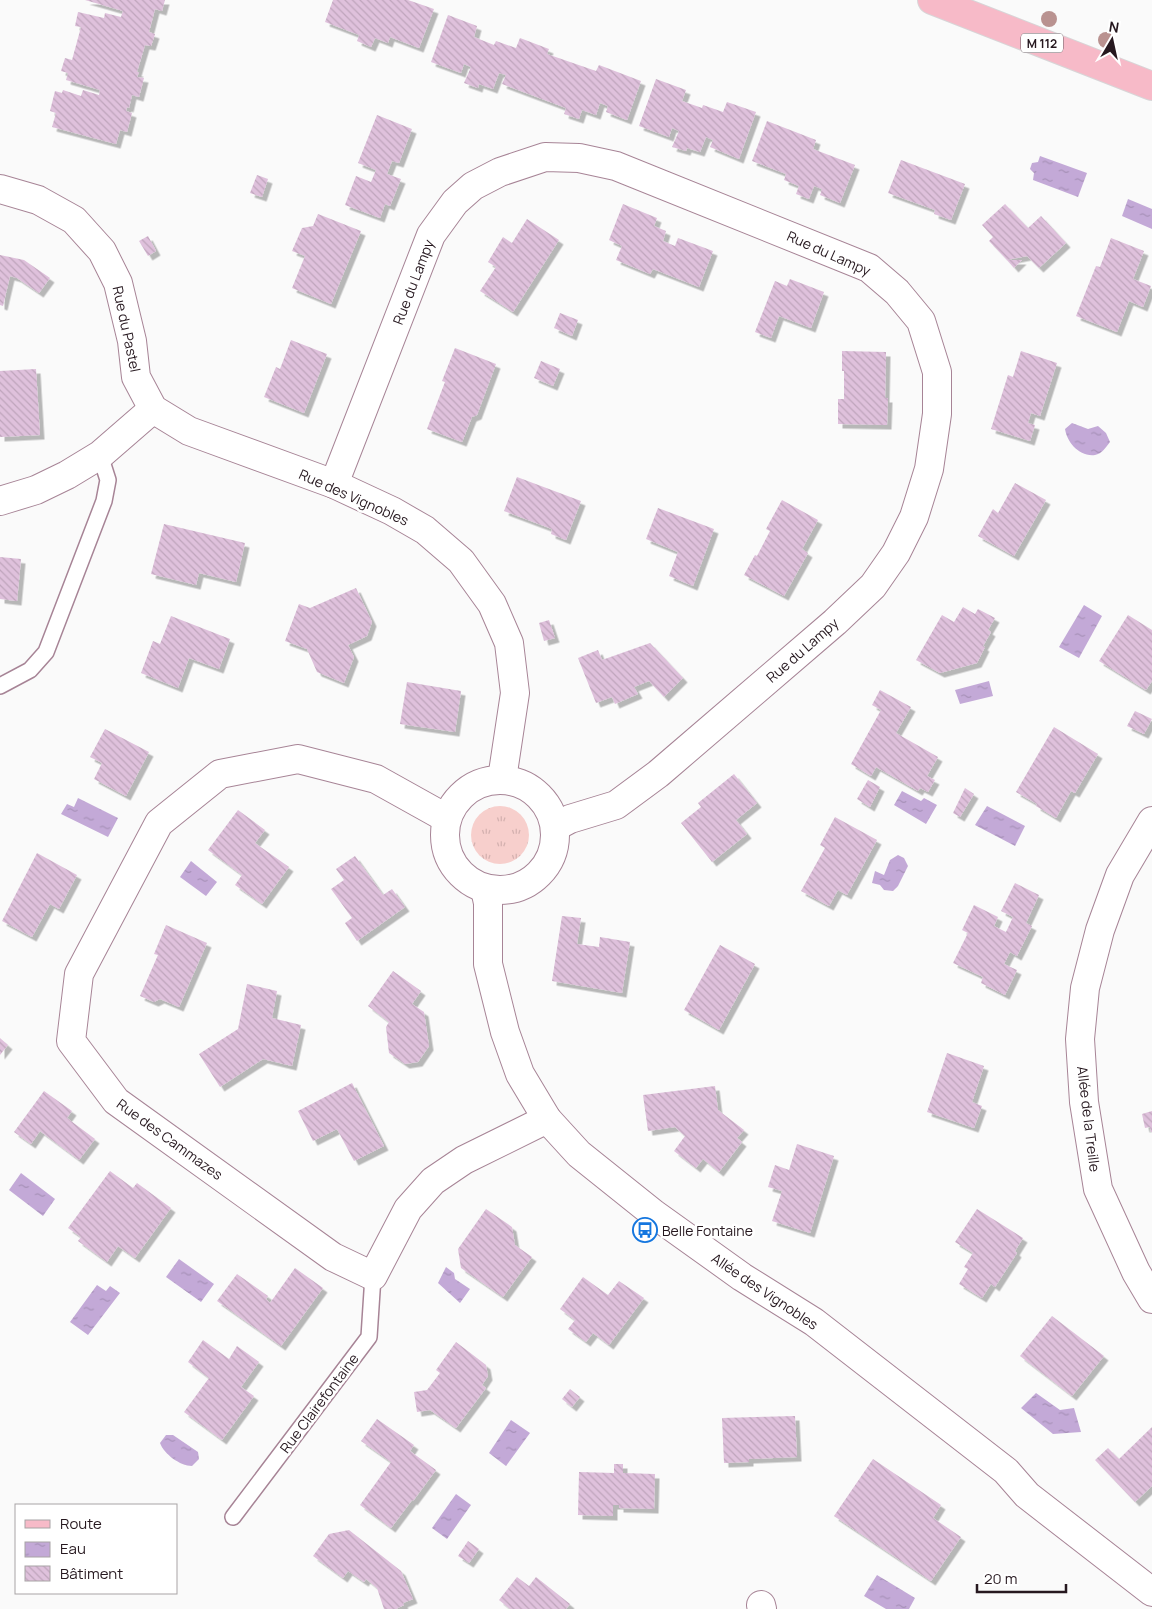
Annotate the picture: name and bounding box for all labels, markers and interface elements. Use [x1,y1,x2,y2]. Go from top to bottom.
north arrow [1087,15,1137,65]
text: N [1108,16,1121,37]
road number: M 112 [1021,34,1063,52]
street label: Rue du Lampy [784,226,874,280]
street label: Rue du Lampy [388,236,438,327]
street label: Rue du Pastel [109,284,145,374]
street label: Rue des Vignobles [296,464,412,530]
street label: Rue du Lampy [762,613,843,687]
street label: Allée de la Treille [1073,1065,1105,1173]
street label: Rue des Cammazes [113,1094,227,1184]
bus stop icon: Belle Fontaine [632,1217,658,1243]
place label: Belle Fontaine [662,1221,753,1240]
street label: Allée des Vignobles [708,1248,822,1334]
street label: Rue Clairefontaine [275,1349,363,1457]
legend [15,1504,178,1594]
text: Route [60,1513,102,1534]
text: Eau [60,1538,86,1559]
scale bar [977,1562,1066,1594]
text: Bâtiment [60,1563,123,1584]
text: 20 m [984,1568,1017,1589]

